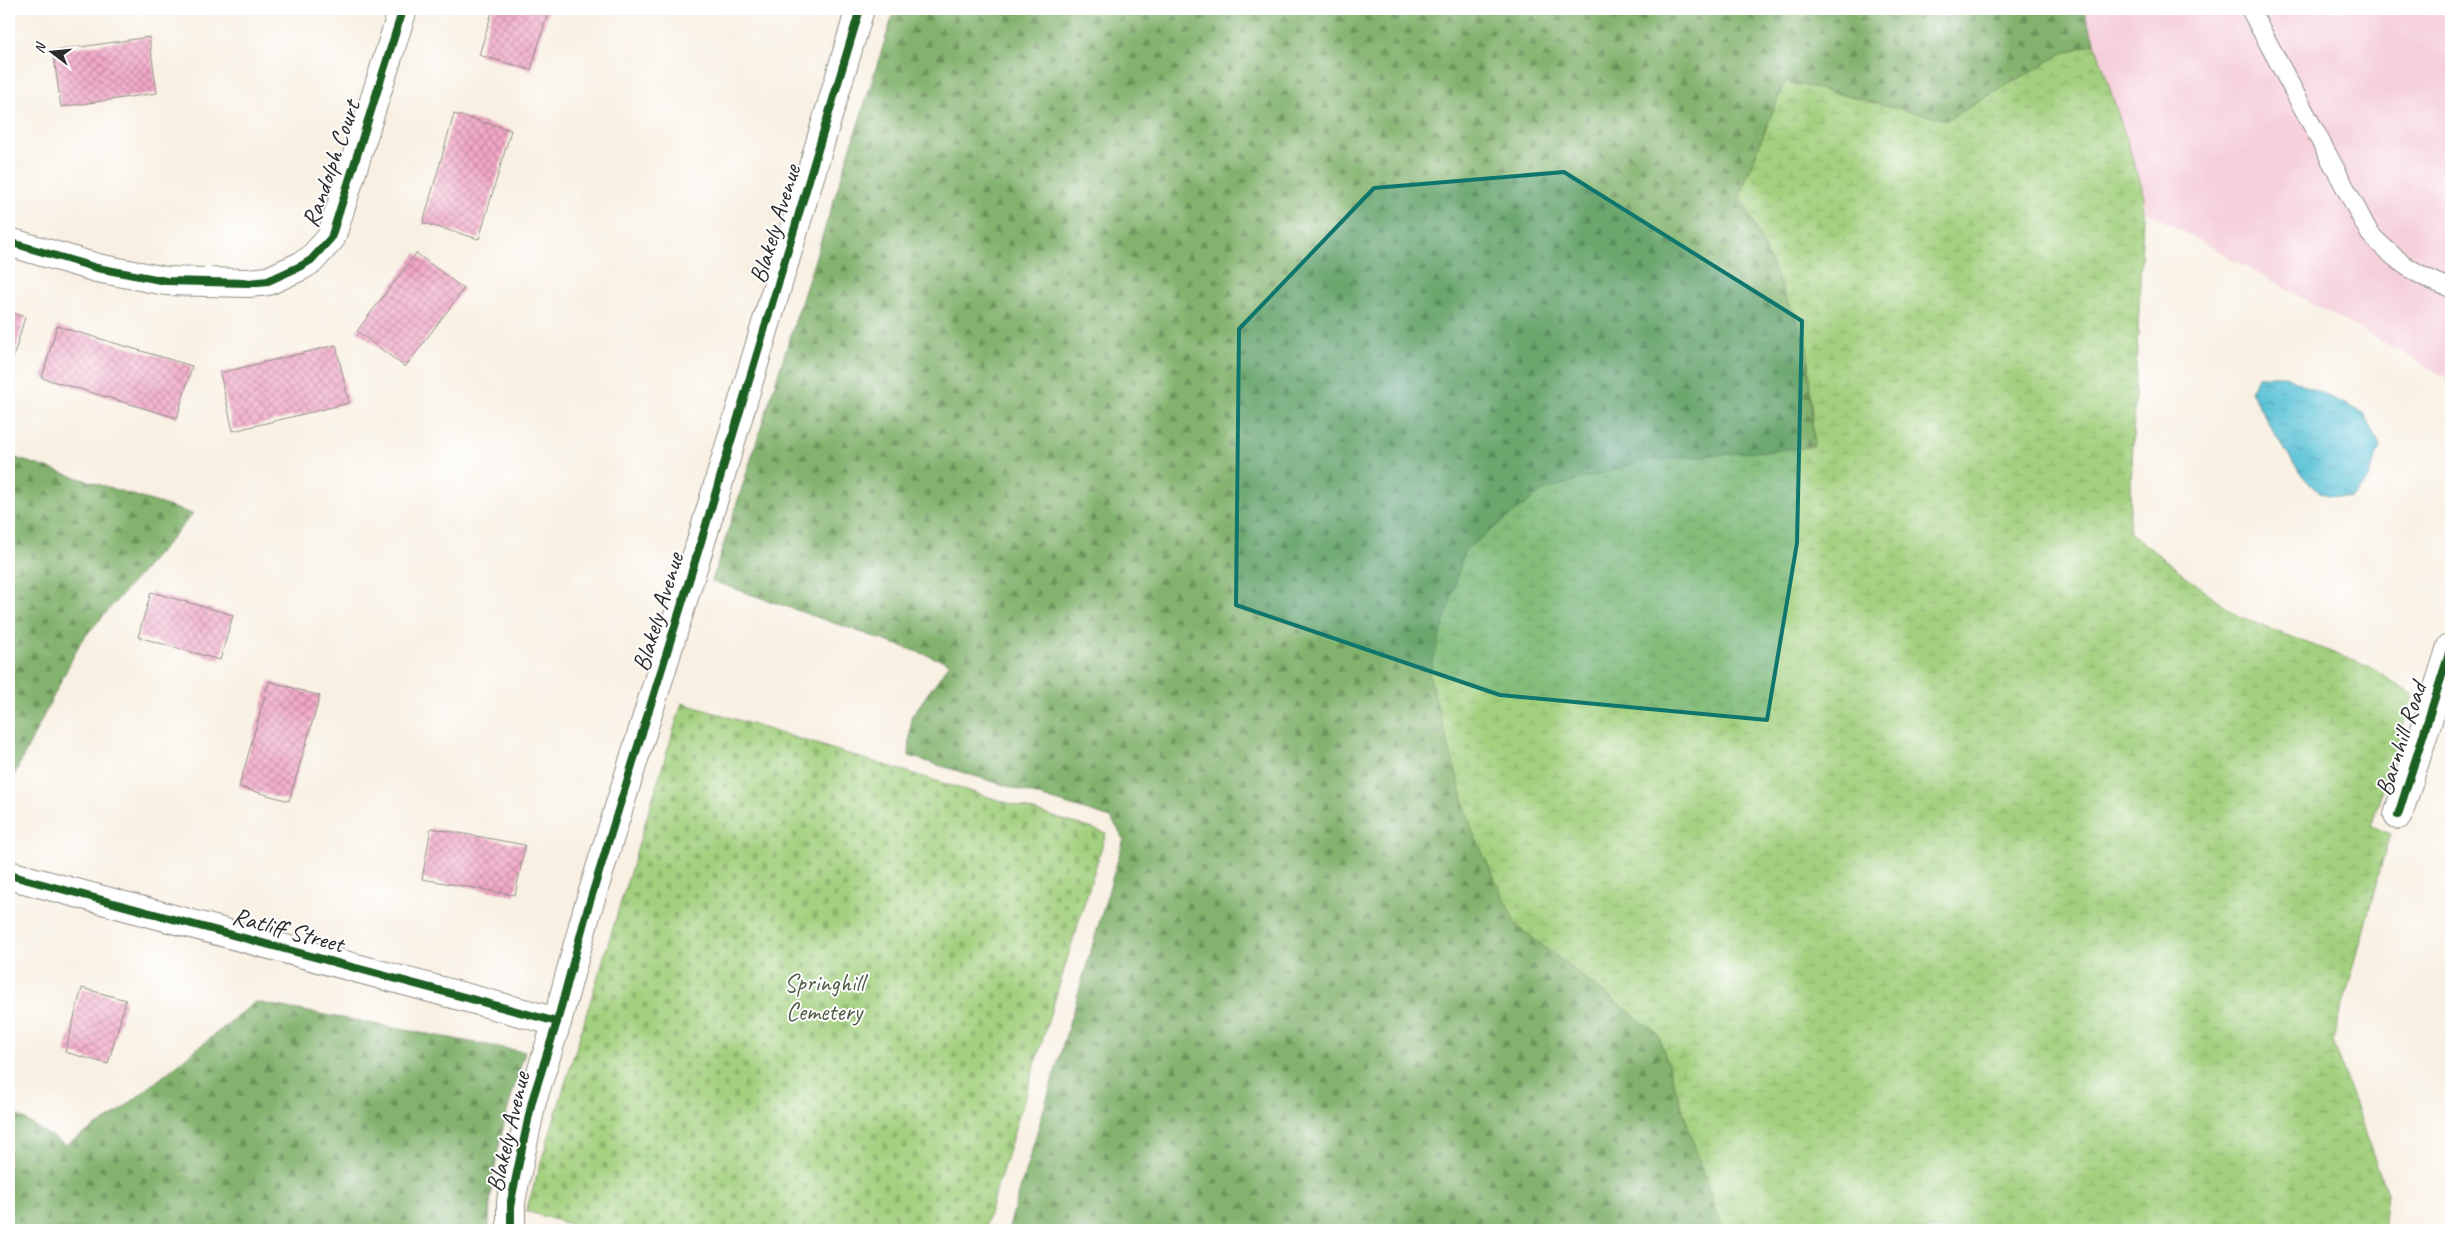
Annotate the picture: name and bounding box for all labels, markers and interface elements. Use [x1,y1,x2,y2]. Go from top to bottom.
north arrow [28,28,78,78]
text: N [31,40,50,55]
street label: Randolph Court [294,94,369,232]
street label: Blakely Avenue [742,159,809,287]
street label: Blakely Avenue [625,547,692,675]
street label: Barnhill Road [2368,675,2435,800]
street label: Ratliff Street [229,900,350,961]
park label: Springhill Cemetery [784,967,869,1028]
street label: Blakely Avenue [479,1067,538,1195]

